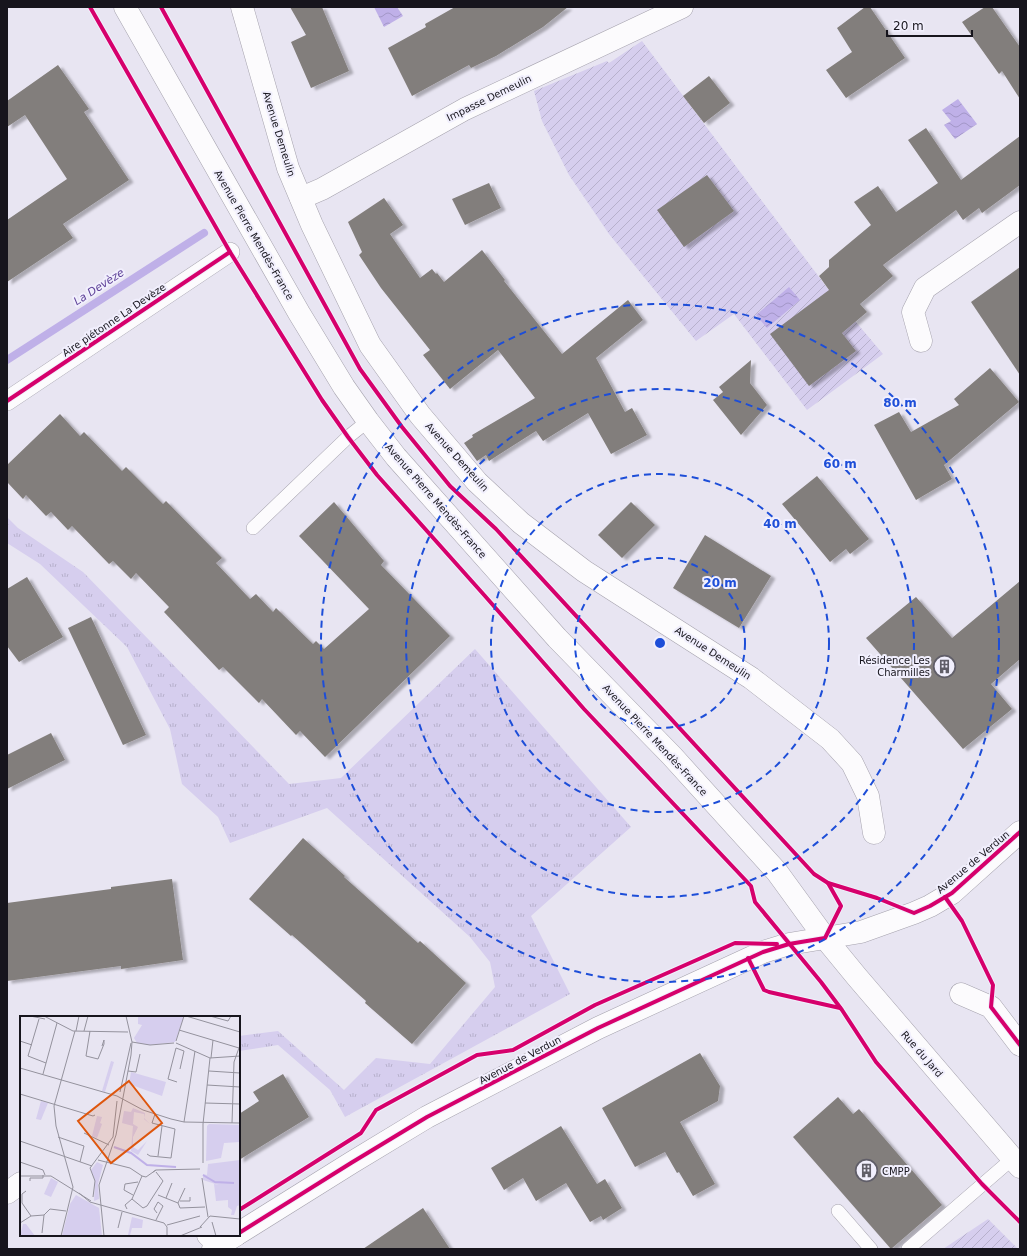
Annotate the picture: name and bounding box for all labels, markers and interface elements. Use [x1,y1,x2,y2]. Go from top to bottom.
scale bar [887,12,972,38]
text: 20 m [893,19,924,33]
street label: Impasse Demeulin [445,73,533,123]
street label: Avenue Demeulin [261,90,297,178]
street label: Avenue Pierre Mendès-France [212,168,296,302]
water label: La Devèze [71,266,127,308]
street label: Aire piétonne La Devèze [60,281,168,359]
text: 80 m [883,396,917,410]
street label: Avenue Demeulin [423,421,491,493]
street label: Avenue Pierre Mendès-France [383,442,489,560]
text: 60 m [823,457,857,471]
text: 40 m [763,517,797,531]
text: 20 m [703,576,737,590]
street label: Avenue Demeulin [673,624,753,682]
centre of rings [653,636,667,650]
building icon: Résidence Les Charmilles [932,653,958,679]
place label: Résidence Les Charmilles [859,655,930,678]
street label: Avenue Pierre Mendès-France [601,682,709,798]
street label: Avenue de Verdun [935,828,1011,896]
inset map [20,1016,240,1236]
street label: Rue du Jard [899,1029,945,1079]
street label: Avenue de Verdun [477,1034,563,1086]
building icon: CMPP [854,1158,880,1184]
place label: CMPP [882,1166,910,1177]

